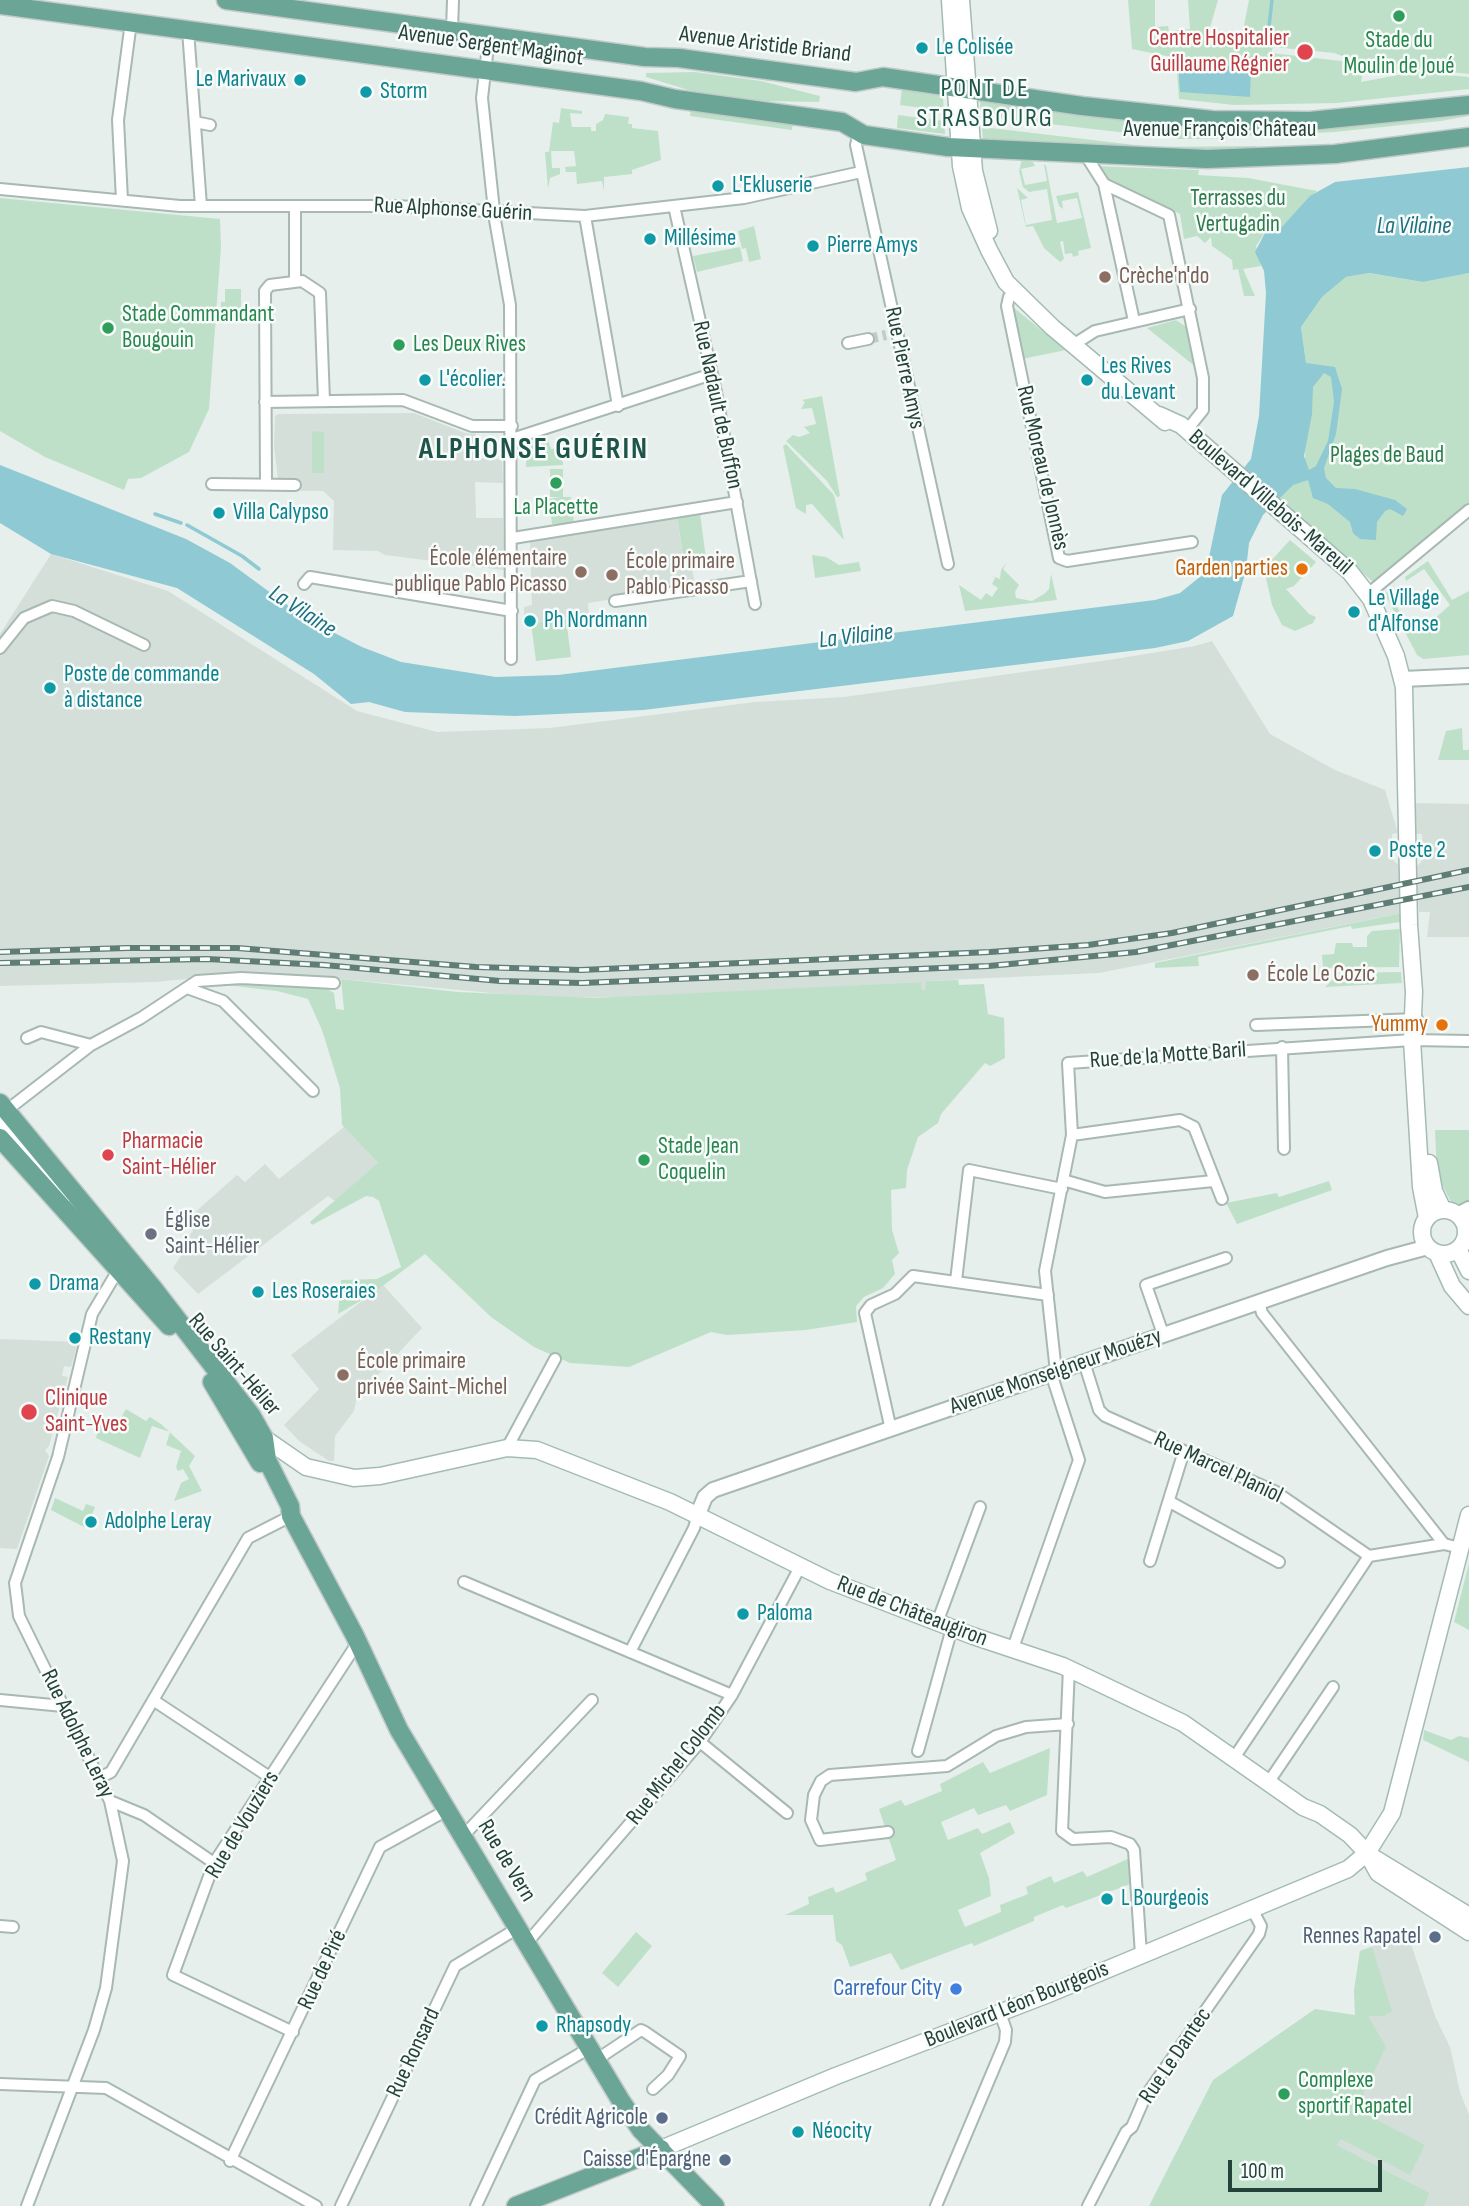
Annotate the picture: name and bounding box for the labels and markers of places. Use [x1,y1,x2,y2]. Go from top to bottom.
marker: Stade du Moulin de Joué [1391,8,1407,24]
place label: Centre Hospitalier Guillaume Régnier [1149,25,1289,79]
place label: Stade du Moulin de Joué [1344,27,1454,81]
place label: Le Colisée [936,34,1013,62]
marker: Le Colisée [914,40,930,56]
marker: Centre Hospitalier Guillaume Régnier [1295,42,1315,62]
place label: Le Marivaux [196,66,286,94]
marker: Le Marivaux [292,72,308,88]
place label: Storm [380,78,428,106]
marker: Storm [358,84,374,100]
place label: L'Ekluserie [732,172,813,200]
marker: L'Ekluserie [710,178,726,194]
place label: Millésime [664,225,736,253]
marker: Millésime [642,231,658,247]
place label: Pierre Amys [827,232,918,260]
marker: Pierre Amys [805,238,821,254]
place label: Crèche'n'do [1119,263,1209,291]
marker: Crèche'n'do [1097,269,1113,285]
place label: Stade Commandant Bougouin [122,301,274,355]
marker: Stade Commandant Bougouin [100,320,116,336]
place label: Les Deux Rives [413,331,526,359]
marker: Les Deux Rives [391,337,407,353]
place label: Les Rives du Levant [1101,353,1176,407]
place label: L'écolier. [439,366,506,394]
marker: L'écolier. [417,372,433,388]
marker: Les Rives du Levant [1079,372,1095,388]
marker: La Placette [548,475,564,491]
place label: La Placette [513,494,599,522]
place label: Villa Calypso [233,499,329,527]
marker: Villa Calypso [211,505,227,521]
place label: École élémentaire publique Pablo Picasso [394,545,567,599]
place label: École primaire Pablo Picasso [626,548,735,602]
place label: Garden parties [1175,555,1288,583]
marker: Garden parties [1294,561,1310,577]
marker: École élémentaire publique Pablo Picasso [573,564,589,580]
marker: École primaire Pablo Picasso [604,567,620,583]
place label: Le Village d'Alfonse [1368,585,1440,639]
marker: Le Village d'Alfonse [1346,604,1362,620]
place label: Ph Nordmann [544,607,648,635]
marker: Ph Nordmann [522,613,538,629]
place label: Poste de commande à distance [64,661,219,715]
marker: Poste de commande à distance [42,680,58,696]
place label: Poste 2 [1389,837,1446,865]
marker: Poste 2 [1367,843,1383,859]
place label: École Le Cozic [1267,961,1375,989]
marker: École Le Cozic [1245,967,1261,983]
place label: Yummy [1371,1011,1428,1039]
marker: Yummy [1434,1017,1450,1033]
place label: Pharmacie Saint-Hélier [122,1128,216,1182]
place label: Stade Jean Coquelin [658,1133,739,1187]
marker: Pharmacie Saint-Hélier [100,1147,116,1163]
marker: Stade Jean Coquelin [636,1152,652,1168]
place label: Église Saint-Hélier [165,1207,259,1261]
marker: Église Saint-Hélier [143,1226,159,1242]
place label: Drama [49,1270,99,1298]
marker: Drama [27,1276,43,1292]
place label: Les Roseraies [272,1278,376,1306]
marker: Les Roseraies [250,1284,266,1300]
place label: Restany [89,1324,151,1352]
marker: Restany [67,1330,83,1346]
place label: École primaire privée Saint-Michel [357,1348,507,1402]
marker: École primaire privée Saint-Michel [335,1367,351,1383]
place label: Clinique Saint-Yves [45,1385,128,1439]
marker: Clinique Saint-Yves [19,1402,39,1422]
place label: Adolphe Leray [105,1508,212,1536]
marker: Adolphe Leray [83,1514,99,1530]
place label: Paloma [757,1600,813,1628]
marker: Paloma [735,1606,751,1622]
place label: L Bourgeois [1121,1885,1209,1913]
marker: L Bourgeois [1099,1891,1115,1907]
place label: Rennes Rapatel [1303,1923,1421,1951]
marker: Rennes Rapatel [1427,1929,1443,1945]
place label: Carrefour City [833,1975,942,2003]
marker: Carrefour City [948,1981,964,1997]
place label: Rhapsody [556,2012,631,2040]
marker: Rhapsody [534,2018,550,2034]
place label: Complexe sportif Rapatel [1298,2067,1412,2121]
marker: Complexe sportif Rapatel [1276,2086,1292,2102]
place label: Crédit Agricole [535,2104,648,2132]
marker: Crédit Agricole [654,2110,670,2126]
place label: Néocity [812,2118,872,2146]
marker: Néocity [790,2124,806,2140]
place label: Caisse d'Épargne [583,2146,711,2174]
marker: Caisse d'Épargne [717,2152,733,2168]

